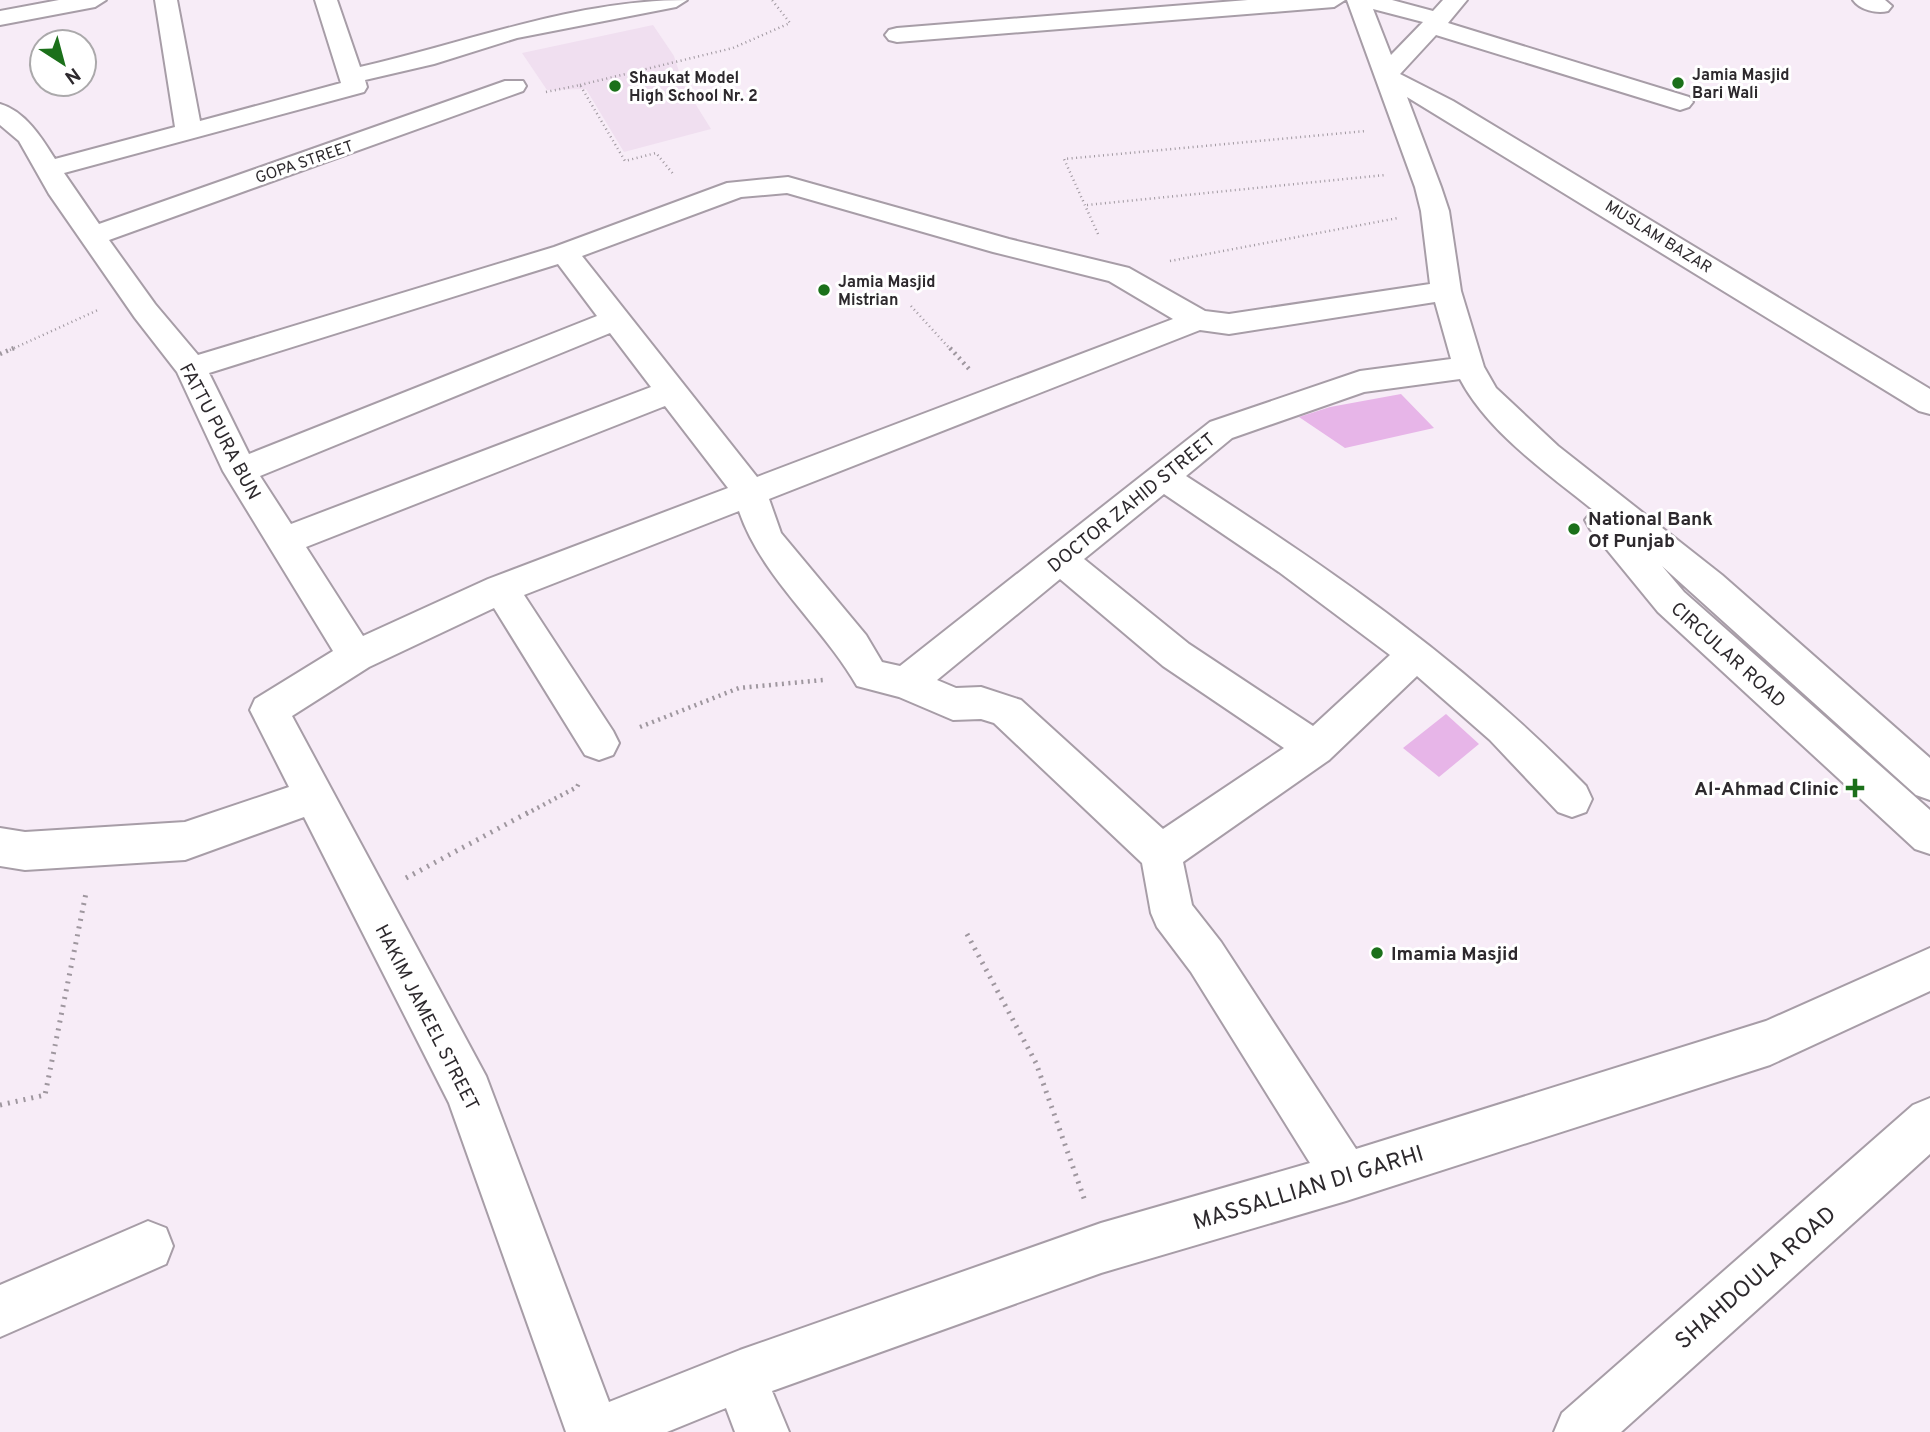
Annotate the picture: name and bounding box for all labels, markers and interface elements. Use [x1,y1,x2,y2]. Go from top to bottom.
north arrow [28,28,98,98]
text: N [59,61,84,89]
place label: Jamia Masjid Bari Wali [1692,66,1789,104]
place label: Shaukat Model High School Nr. 2 [629,69,758,107]
marker: Jamia Masjid Bari Wali [1670,75,1686,91]
marker: Shaukat Model High School Nr. 2 [607,78,623,94]
street label: GOPA STREET [253,137,356,189]
street label: MUSLAM BAZAR [1601,197,1715,279]
place label: Jamia Masjid Mistrian [838,273,935,311]
marker: Jamia Masjid Mistrian [816,282,832,298]
street label: FATTU PURA BUN [173,360,265,504]
street label: DOCTOR ZAHID STREET [1043,428,1221,579]
place label: National Bank Of Punjab [1588,508,1713,554]
marker: National Bank Of Punjab [1566,521,1582,537]
street label: CIRCULAR ROAD [1665,597,1790,714]
place label: Al-Ahmad Clinic [1694,778,1839,802]
marker: Al-Ahmad Clinic [1845,778,1865,798]
street label: HAKIM JAMEEL STREET [369,921,484,1115]
place label: Imamia Masjid [1391,943,1518,967]
marker: Imamia Masjid [1369,945,1385,961]
street label: MASSALLIAN DI GARHI [1190,1140,1428,1238]
street label: SHAHDOULA ROAD [1670,1201,1843,1357]

